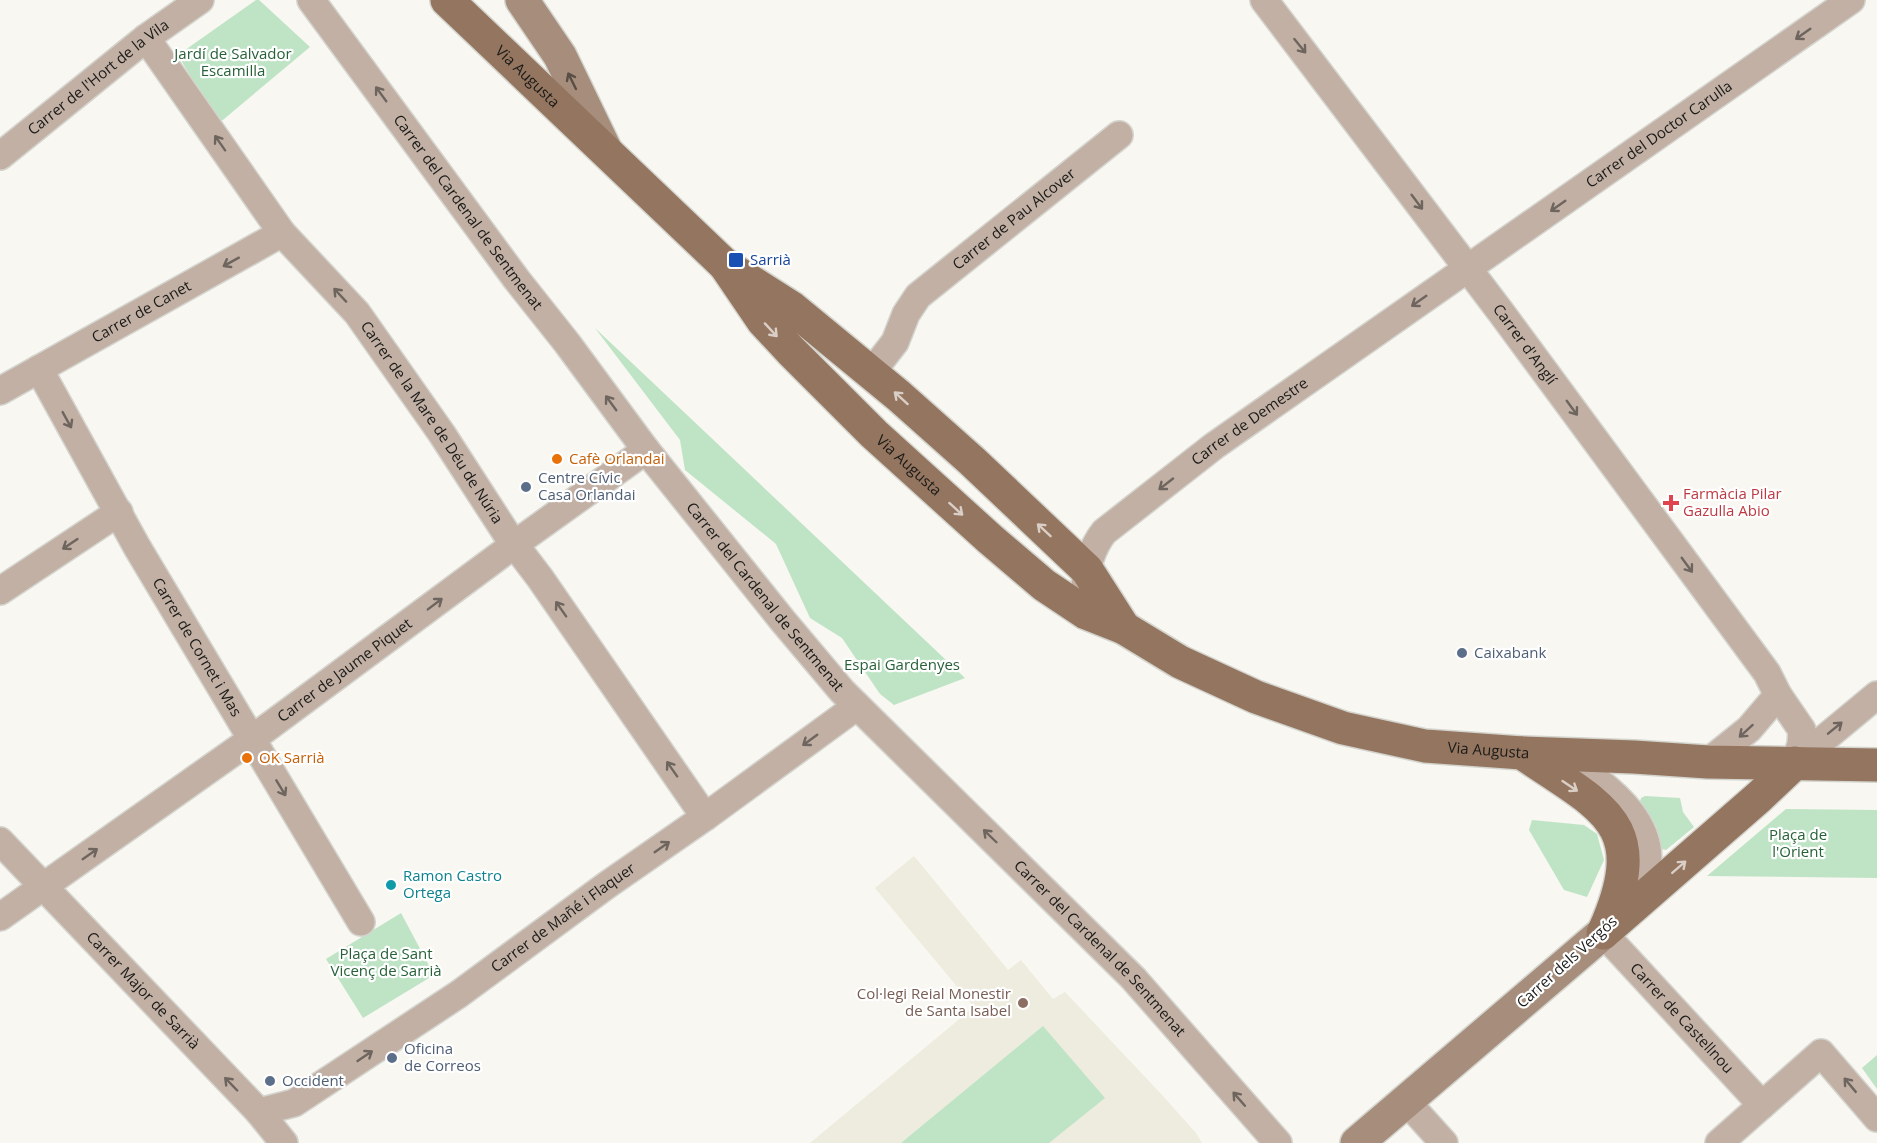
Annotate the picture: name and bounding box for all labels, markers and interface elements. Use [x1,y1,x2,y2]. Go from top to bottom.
street label: Carrer de l'Hort de la Vila [23,14,172,139]
one-way arrow [1796,28,1812,40]
one-way arrow [1293,38,1306,54]
street label: Via Augusta [491,40,565,111]
park label: Jardí de Salvador Escamilla [172,43,292,80]
one-way arrow [566,73,578,91]
street label: Carrer del Doctor Carulla [1581,75,1736,192]
one-way arrow [375,87,387,103]
street label: Carrer del Cardenal de Sentmenat [389,110,548,314]
one-way arrow [214,135,226,151]
street label: Carrer de Pau Alcover [948,163,1079,274]
one-way arrow [1411,193,1424,209]
one-way arrow [1550,200,1567,212]
place label: Sarrià [750,249,791,269]
marker: Sarrià [727,251,745,269]
one-way arrow [223,256,240,268]
street label: Carrer de Canet [88,275,194,347]
one-way arrow [333,288,347,303]
one-way arrow [1412,295,1428,307]
street label: Carrer d'Anglí [1489,299,1563,389]
street label: Carrer de la Mare de Déu de Núria [357,317,508,527]
one-way arrow [764,322,778,337]
street label: Carrer de Demestre [1187,372,1312,469]
one-way arrow [893,391,908,405]
one-way arrow [605,395,617,411]
one-way arrow [1565,400,1578,416]
one-way arrow [62,411,74,428]
street label: Via Augusta [872,430,947,500]
place label: Cafè Orlandai [569,448,665,468]
marker: Cafè Orlandai [550,452,564,466]
place label: Centre Cívic Casa Orlandai [538,467,636,504]
one-way arrow [1158,478,1174,491]
marker: Centre Cívic Casa Orlandai [519,480,533,494]
place label: Farmàcia Pilar Gazulla Abio [1683,483,1782,520]
marker: Farmàcia Pilar Gazulla Abio [1664,496,1678,510]
street label: Carrer del Cardenal de Sentmenat [682,497,849,695]
one-way arrow [948,502,963,516]
one-way arrow [1037,523,1052,537]
one-way arrow [62,538,79,551]
one-way arrow [1681,557,1693,573]
street label: Carrer de Cornet i Mas [149,574,247,720]
one-way arrow [426,597,442,610]
one-way arrow [555,601,567,617]
street label: Carrer de Jaume Piquet [273,613,416,726]
place label: Caixabank [1474,642,1546,662]
marker: Caixabank [1455,646,1469,660]
park label: Espai Gardenyes [844,654,960,674]
one-way arrow [1827,722,1843,735]
one-way arrow [1738,724,1753,738]
one-way arrow [803,734,819,746]
street label: Via Augusta [1447,737,1530,762]
place label: OK Sarrià [259,747,325,767]
marker: OK Sarrià [240,751,254,765]
one-way arrow [666,762,678,778]
one-way arrow [276,779,288,796]
one-way arrow [1562,780,1578,792]
park label: Plaça de l'Orient [1769,824,1827,861]
one-way arrow [982,828,997,843]
one-way arrow [653,841,670,853]
one-way arrow [81,848,98,860]
street label: Carrer del Cardenal de Sentmenat [1010,855,1191,1040]
street label: Carrer de Mañé i Flaquer [486,858,639,976]
one-way arrow [1671,860,1686,874]
place label: Ramon Castro Ortega [403,865,502,902]
marker: Ramon Castro Ortega [384,878,398,892]
street label: Carrer dels Vergós [1512,911,1621,1012]
street label: Carrer Major de Sarrià [83,927,205,1053]
park label: Plaça de Sant Vicenç de Sarrià [330,943,442,980]
street label: Carrer de Castellnou [1626,958,1739,1077]
place label: Col·legi Reial Monestir de Santa Isabel [857,983,1011,1020]
marker: Col·legi Reial Monestir de Santa Isabel [1016,996,1030,1010]
place label: Oficina de Correos [404,1038,481,1075]
one-way arrow [356,1049,373,1061]
marker: Oficina de Correos [385,1051,399,1065]
place label: Occident [282,1070,344,1090]
marker: Occident [263,1074,277,1088]
one-way arrow [224,1076,238,1091]
one-way arrow [1843,1077,1856,1093]
one-way arrow [1233,1091,1246,1107]

